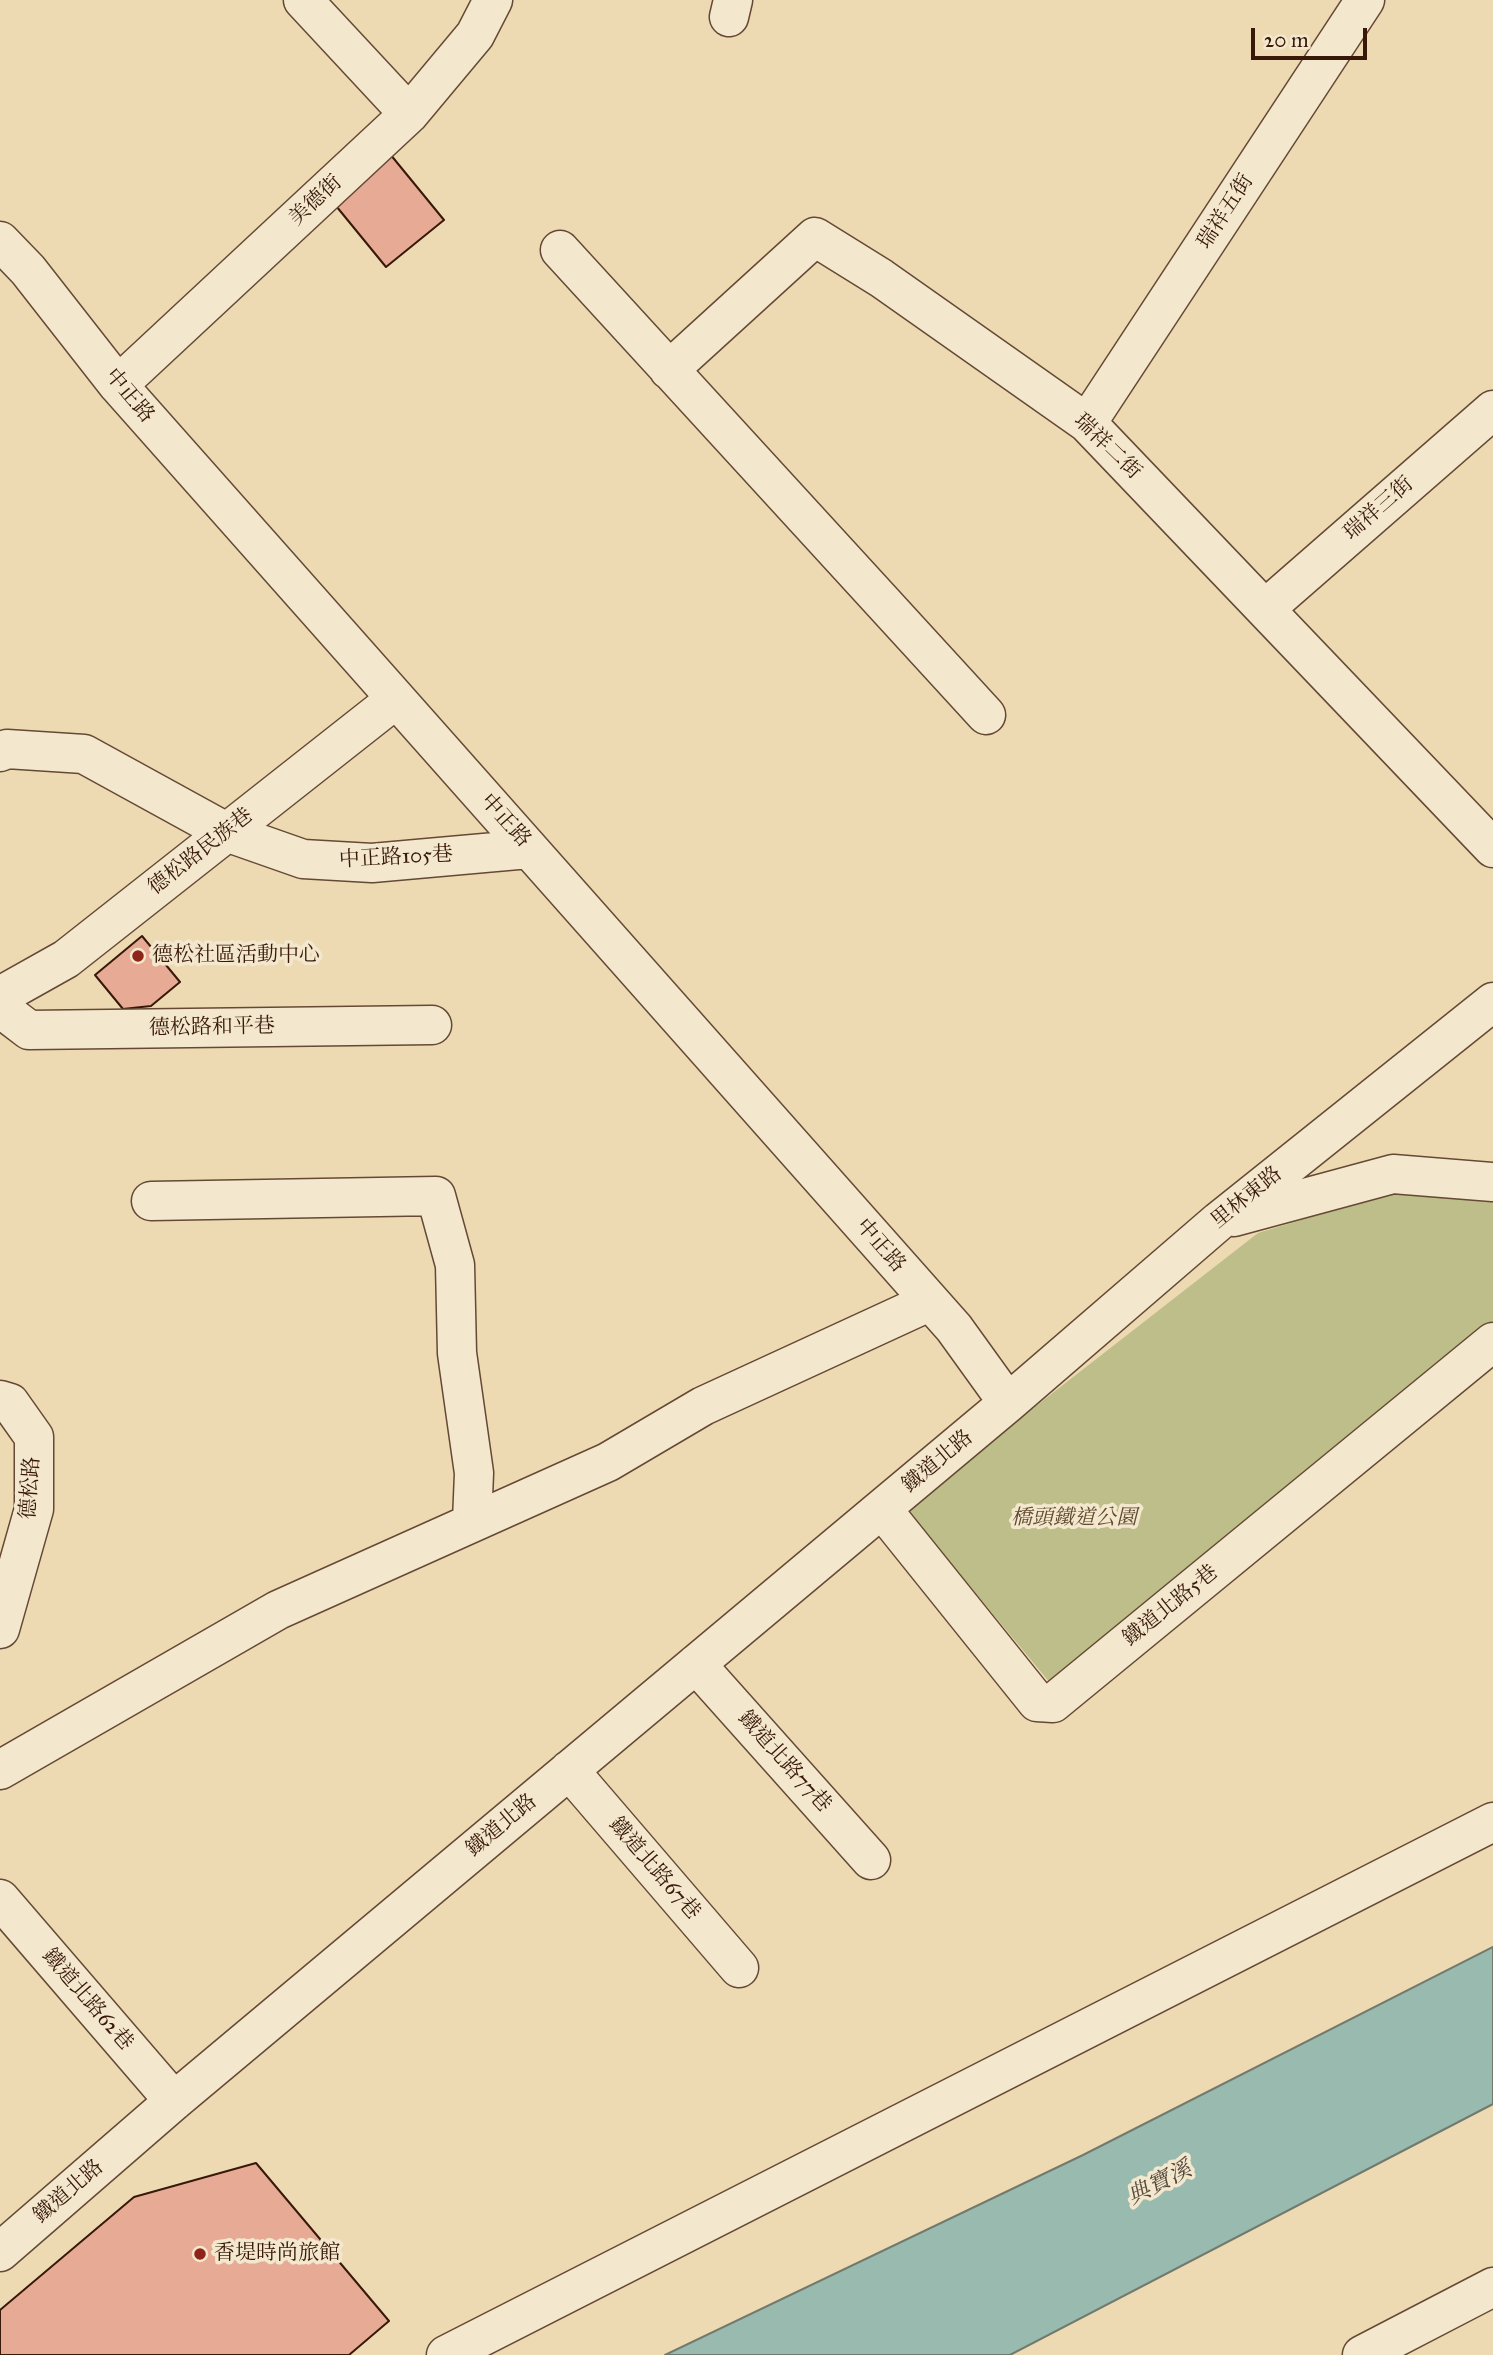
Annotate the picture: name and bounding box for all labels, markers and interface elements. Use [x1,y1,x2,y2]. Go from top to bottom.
scale bar [1255,14,1370,58]
text: 20 m [1264,27,1309,53]
street label: 美德街 [284,170,348,232]
street label: 瑞祥五街 [1193,170,1259,254]
street label: 中正路 [99,364,159,428]
street label: 瑞祥二街 [1068,409,1146,485]
street label: 瑞祥三街 [1339,472,1419,546]
street label: 中正路 [475,789,535,853]
street label: 德松路民族巷 [144,803,258,901]
street label: 中正路105巷 [338,842,454,874]
place label: 德松社區活動中心 [152,943,320,969]
marker: 德松社區活動中心 [130,948,146,964]
street label: 德松路和平巷 [149,1014,275,1042]
street label: 里林東路 [1206,1162,1288,1234]
street label: 中正路 [850,1214,910,1278]
street label: 鐵道北路 [898,1425,978,1499]
street label: 德松路 [16,1456,46,1520]
park label: 橋頭鐵道公園 [1011,1506,1137,1532]
street label: 鐵道北路5巷 [1118,1560,1224,1652]
street label: 鐵道北路77巷 [732,1706,836,1818]
street label: 鐵道北路 [462,1789,542,1863]
street label: 鐵道北路67巷 [603,1813,705,1925]
street label: 鐵道北路62巷 [36,1944,138,2056]
street label: 鐵道北路 [29,2155,109,2229]
water label: 典寶溪 [1123,2156,1197,2212]
place label: 香堤時尚旅館 [214,2241,340,2267]
marker: 香堤時尚旅館 [192,2246,208,2262]

